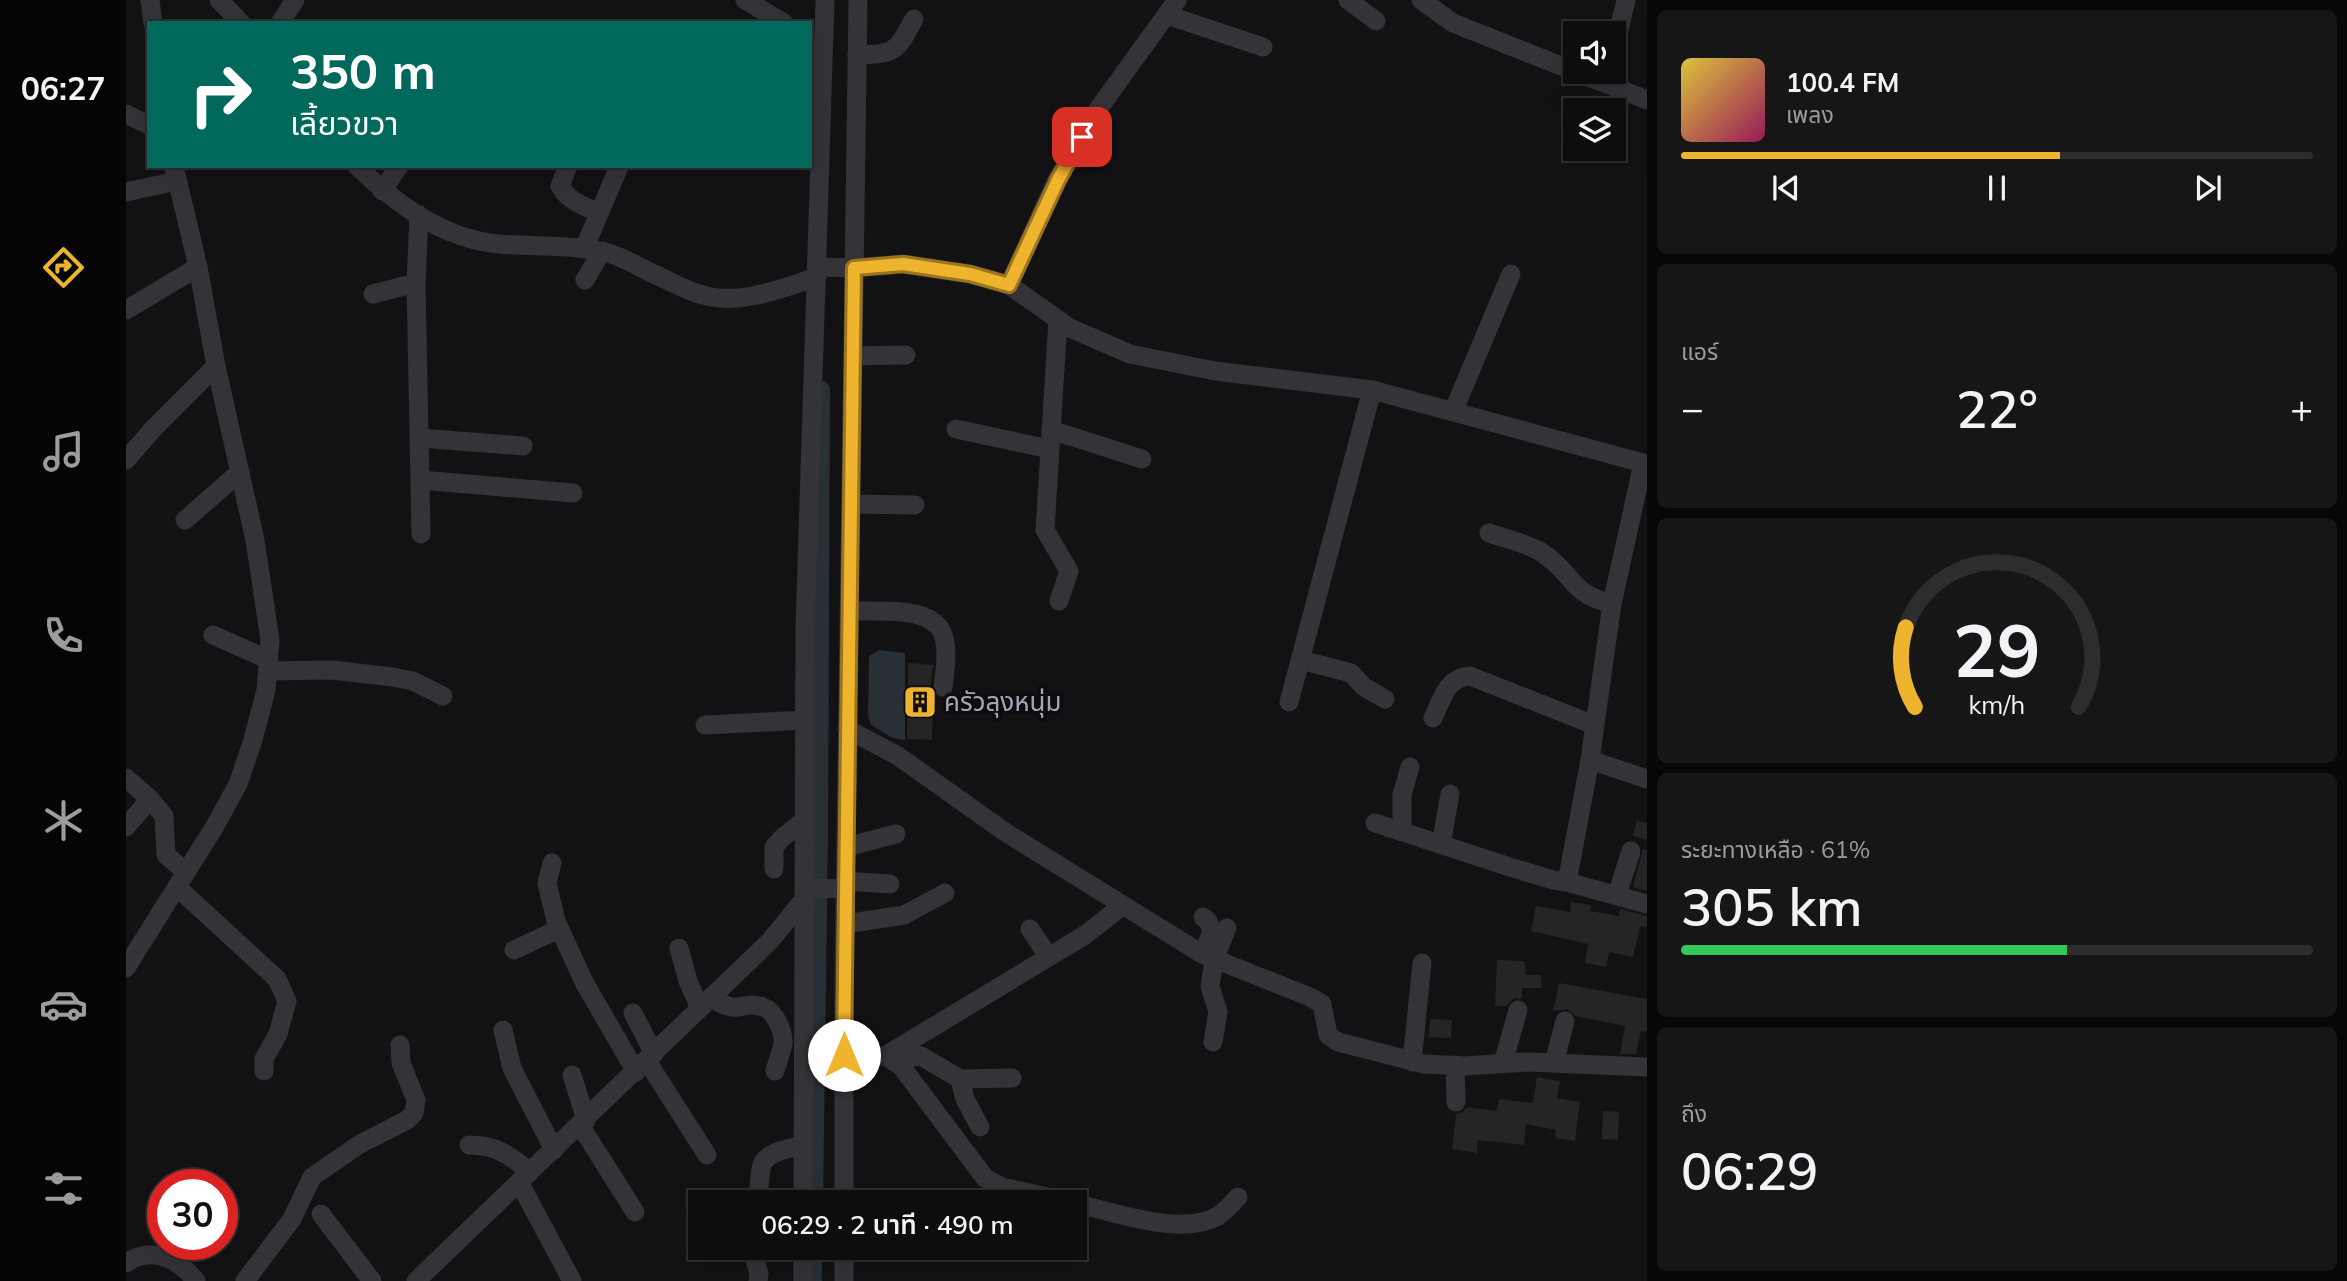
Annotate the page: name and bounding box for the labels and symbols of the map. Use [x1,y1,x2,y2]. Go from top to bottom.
pin [1052,107,1112,167]
building icon: ครัวลุงหนุ่ม [901,683,939,721]
place label: ครัวลุงหนุ่ม [944,685,1061,718]
position arrow [807,1018,881,1092]
speed limit sign: 30 [147,1169,238,1260]

